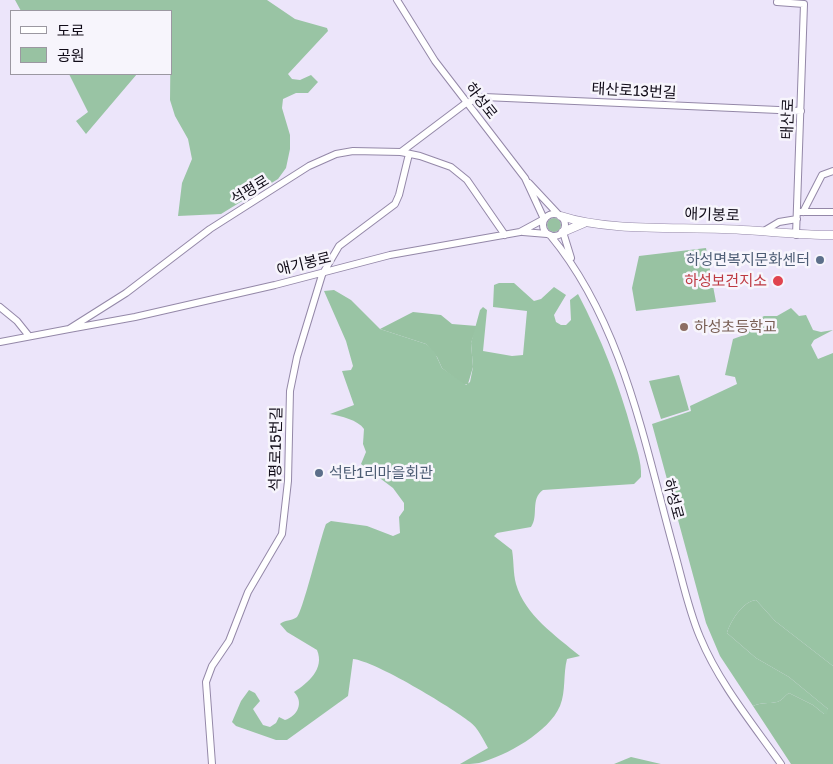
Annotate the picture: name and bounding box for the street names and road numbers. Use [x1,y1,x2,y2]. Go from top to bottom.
street label: 하성로 [461,79,501,123]
street label: 태산로13번길 [591,80,677,102]
street label: 태산로 [778,98,798,140]
street label: 석평로 [228,172,272,208]
street label: 애기봉로 [684,205,740,225]
street label: 애기봉로 [275,249,333,279]
street label: 석평로15번길 [266,406,286,492]
street label: 하성로 [659,477,687,521]

